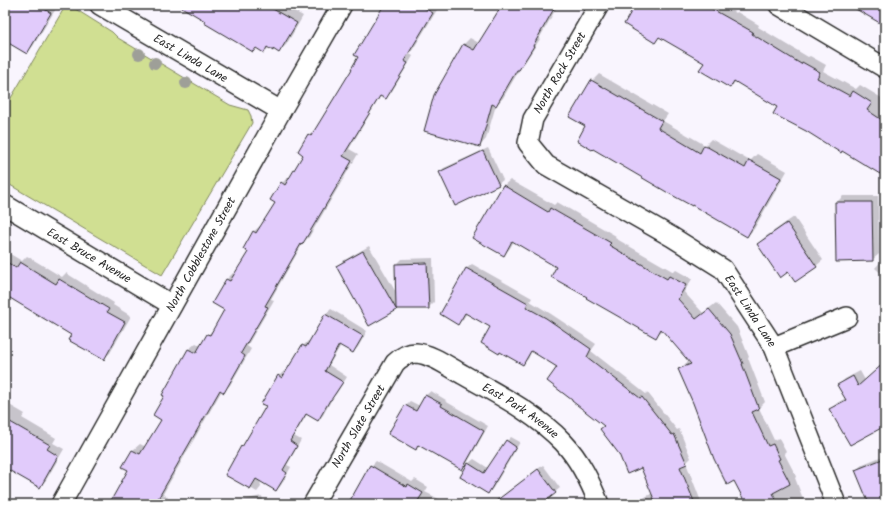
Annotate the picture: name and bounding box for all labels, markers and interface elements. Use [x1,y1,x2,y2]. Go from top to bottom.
street label: North Rock Street [529,28,591,118]
street label: East Linda Lane [150,29,232,88]
street label: North Cobblestone Street [161,193,241,316]
street label: East Bruce Avenue [43,223,135,288]
street label: East Linda Lane [720,271,782,352]
street label: East Park Avenue [479,378,564,443]
street label: North Slate Street [326,381,390,472]

